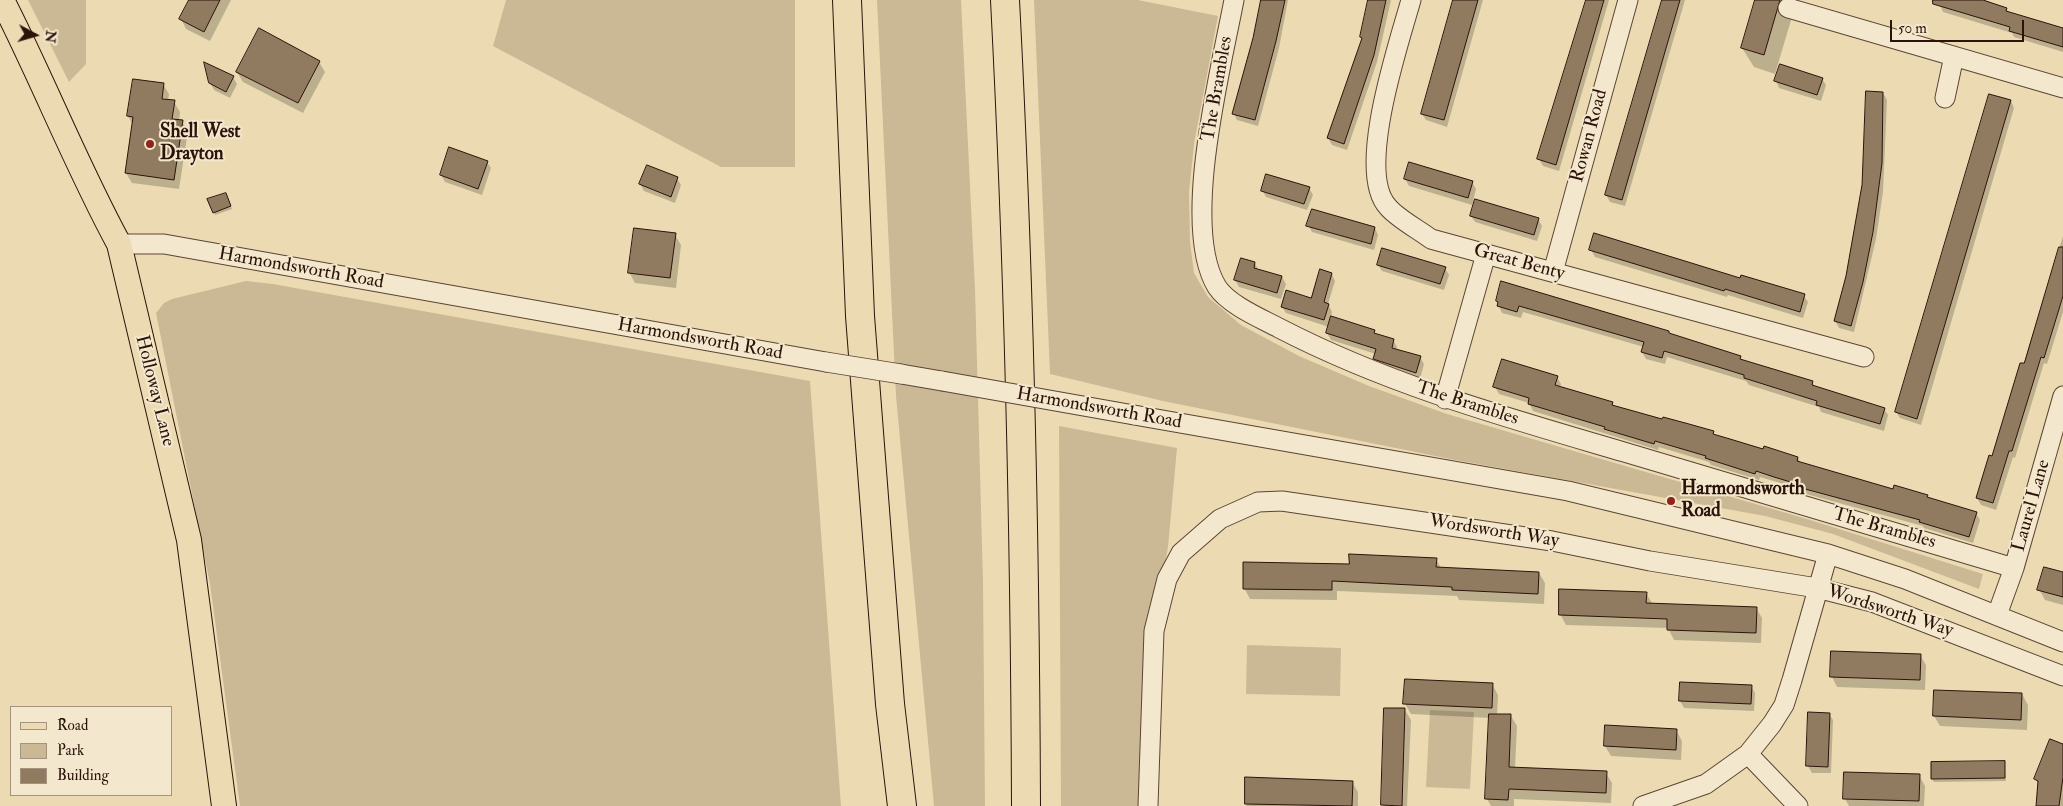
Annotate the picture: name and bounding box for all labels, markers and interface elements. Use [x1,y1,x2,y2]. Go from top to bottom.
north arrow [10,10,60,60]
scale bar [1893,10,2027,42]
text: 50 m [1898,19,1927,38]
text: N [41,29,60,44]
street label: The Brambles [1198,35,1238,143]
street label: Rowan Road [1567,87,1613,185]
place label: Shell West Drayton [160,122,240,166]
marker: Shell West Drayton [144,138,156,150]
street label: Great Benty [1471,240,1567,286]
street label: Harmondsworth Road [217,243,385,295]
street label: Harmondsworth Road [616,314,784,366]
street label: Holloway Lane [129,333,179,449]
street label: The Brambles [1413,377,1521,431]
street label: Harmondsworth Road [1015,383,1183,435]
street label: Laurel Lane [2008,457,2056,555]
place label: Harmondsworth Road [1681,479,1805,523]
marker: Harmondsworth Road [1665,495,1677,507]
street label: The Brambles [1830,503,1938,555]
street label: Wordsworth Way [1427,510,1561,554]
street label: Wordsworth Way [1824,581,1956,643]
legend [10,706,172,796]
text: Road [57,716,88,735]
text: Park [57,741,84,760]
text: Building [57,766,109,785]

